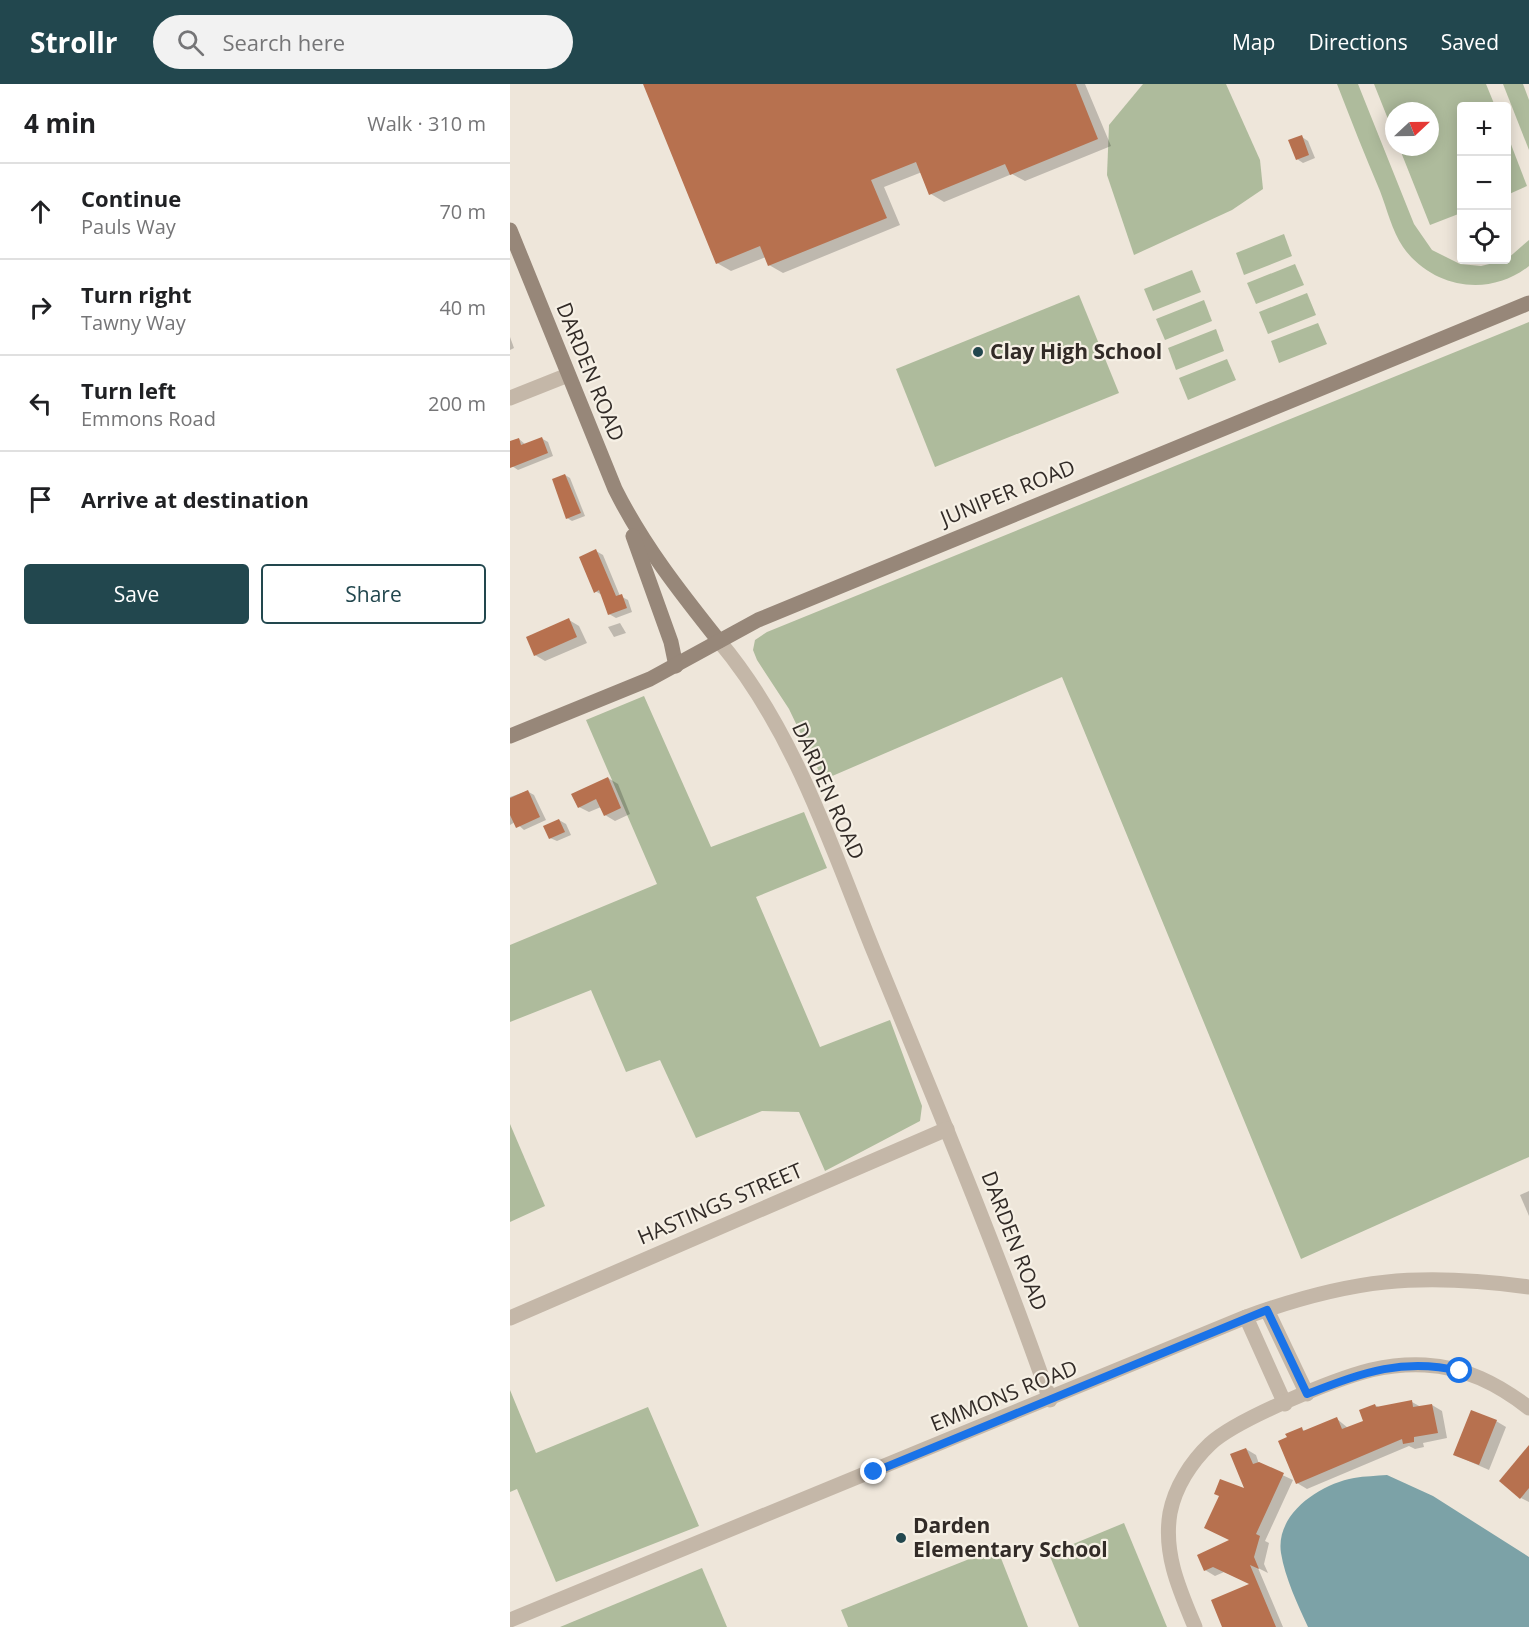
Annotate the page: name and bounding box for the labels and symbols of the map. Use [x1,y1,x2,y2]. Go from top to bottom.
north arrow [1385,102,1439,156]
street label: DARDEN ROAD [550,298,632,445]
place label: Clay High School [990,337,1162,365]
marker: Clay High School [971,345,985,359]
street label: JUNIPER ROAD [934,452,1079,533]
street label: DARDEN ROAD [786,718,872,864]
street label: HASTINGS STREET [633,1156,807,1250]
street label: DARDEN ROAD [975,1167,1054,1314]
street label: EMMONS ROAD [926,1353,1081,1437]
route start [1446,1357,1472,1383]
route end [860,1458,886,1484]
place label: Darden Elementary School [913,1511,1108,1563]
marker: Darden Elementary School [894,1531,908,1545]

